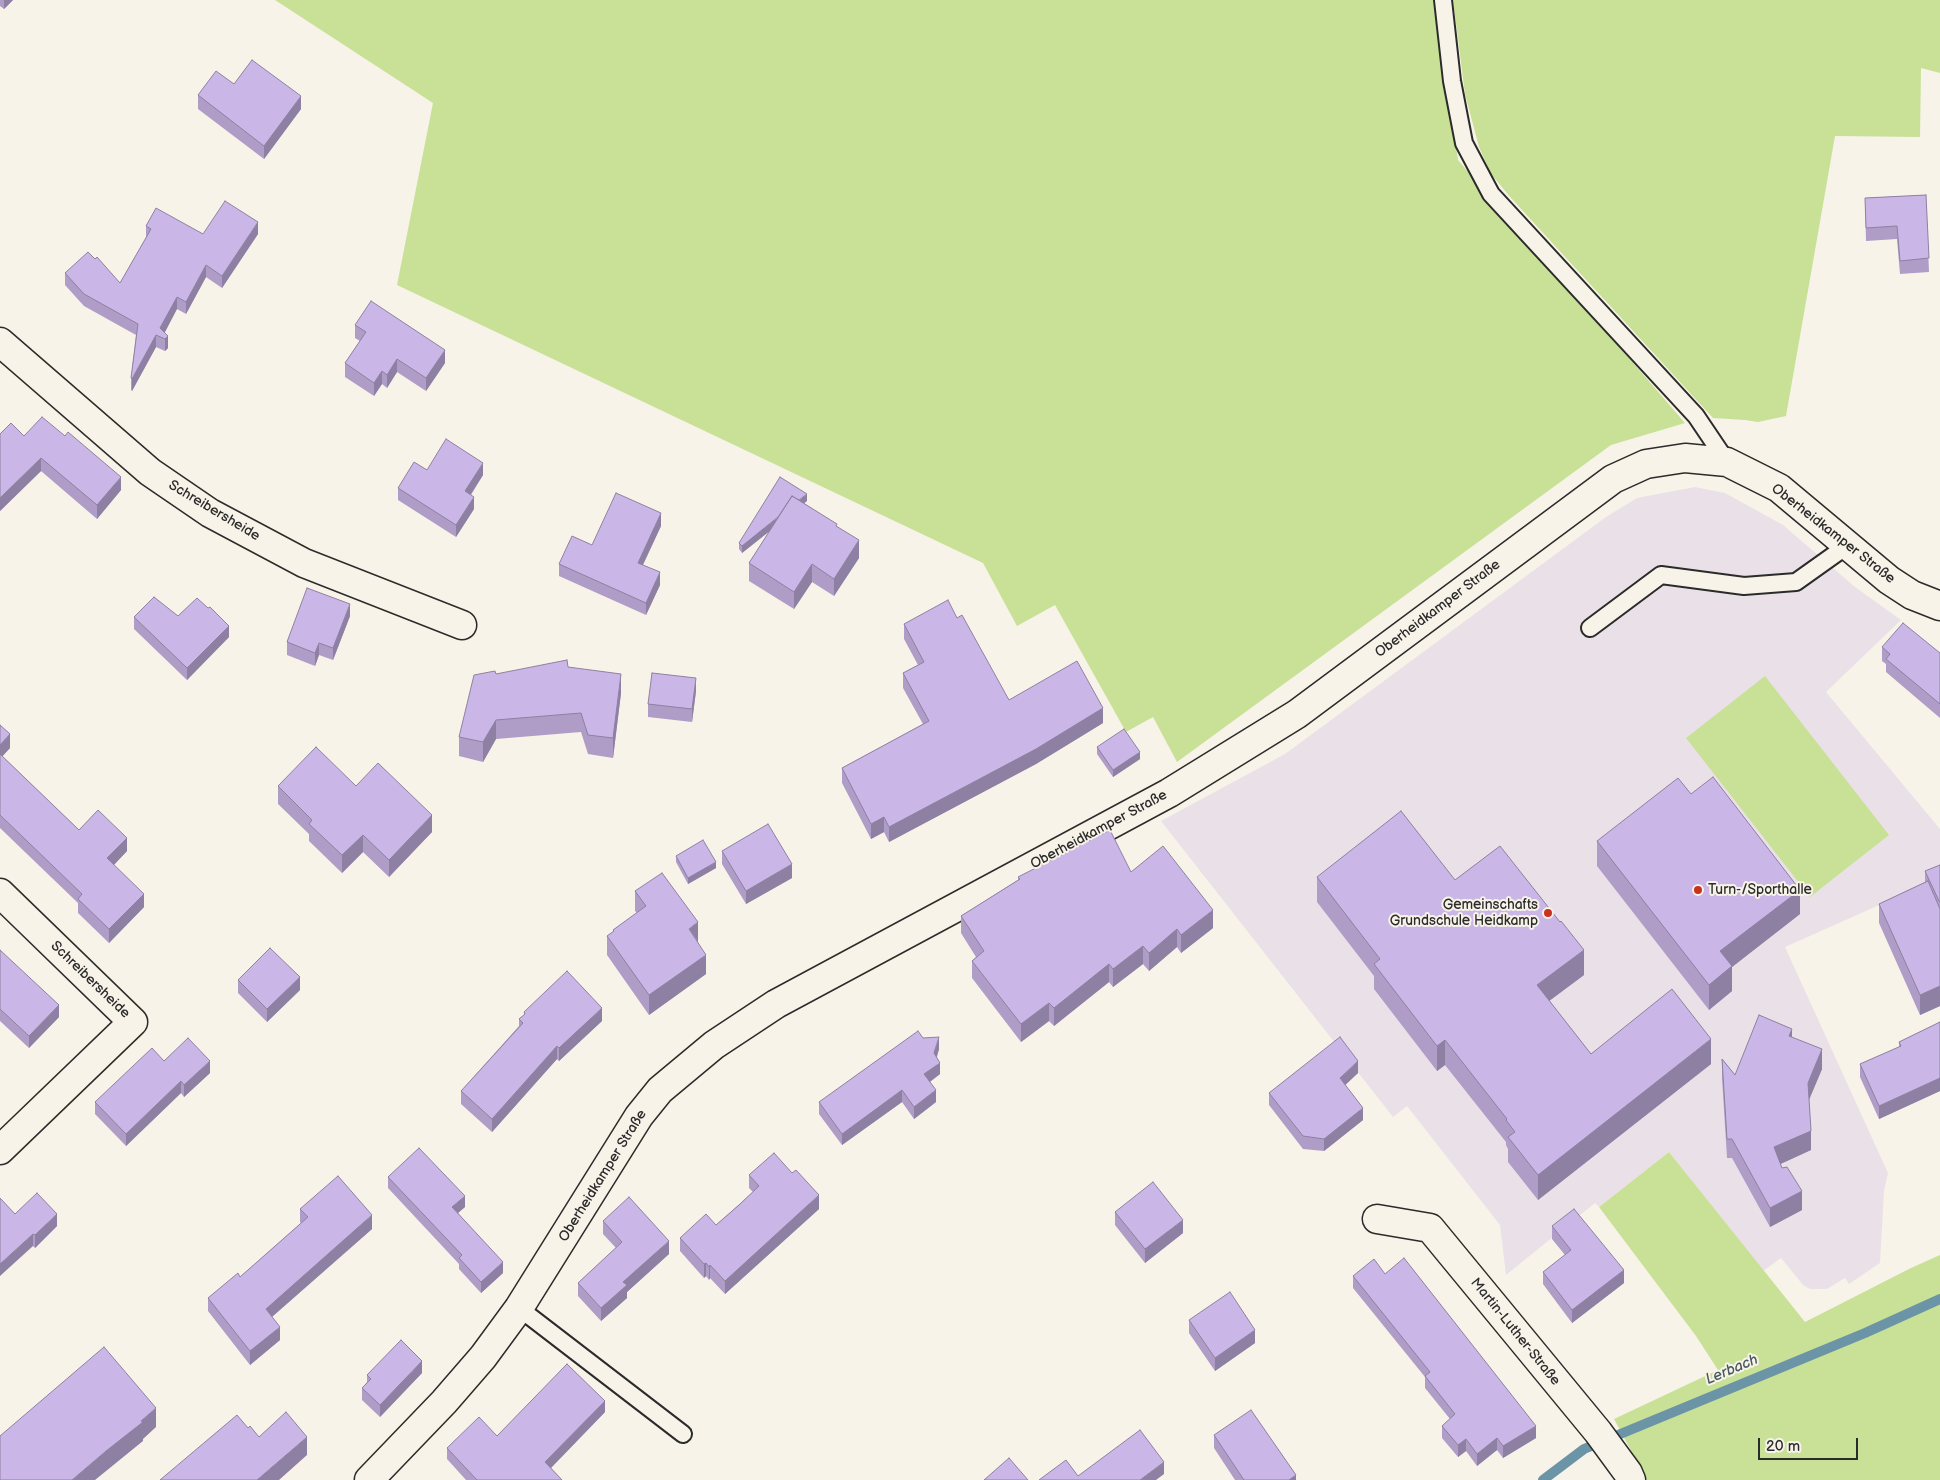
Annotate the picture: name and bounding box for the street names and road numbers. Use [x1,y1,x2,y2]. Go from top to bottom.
street label: Schreibersheide [165,477,263,545]
street label: Oberheidkamper Straße [1768,481,1898,587]
street label: Oberheidkamper Straße [1372,556,1504,662]
street label: Oberheidkamper Straße [1028,787,1170,873]
street label: Schreibersheide [47,938,133,1022]
street label: Oberheidkamper Straße [556,1107,650,1245]
street label: Martin-Luther-Straße [1467,1275,1563,1389]

